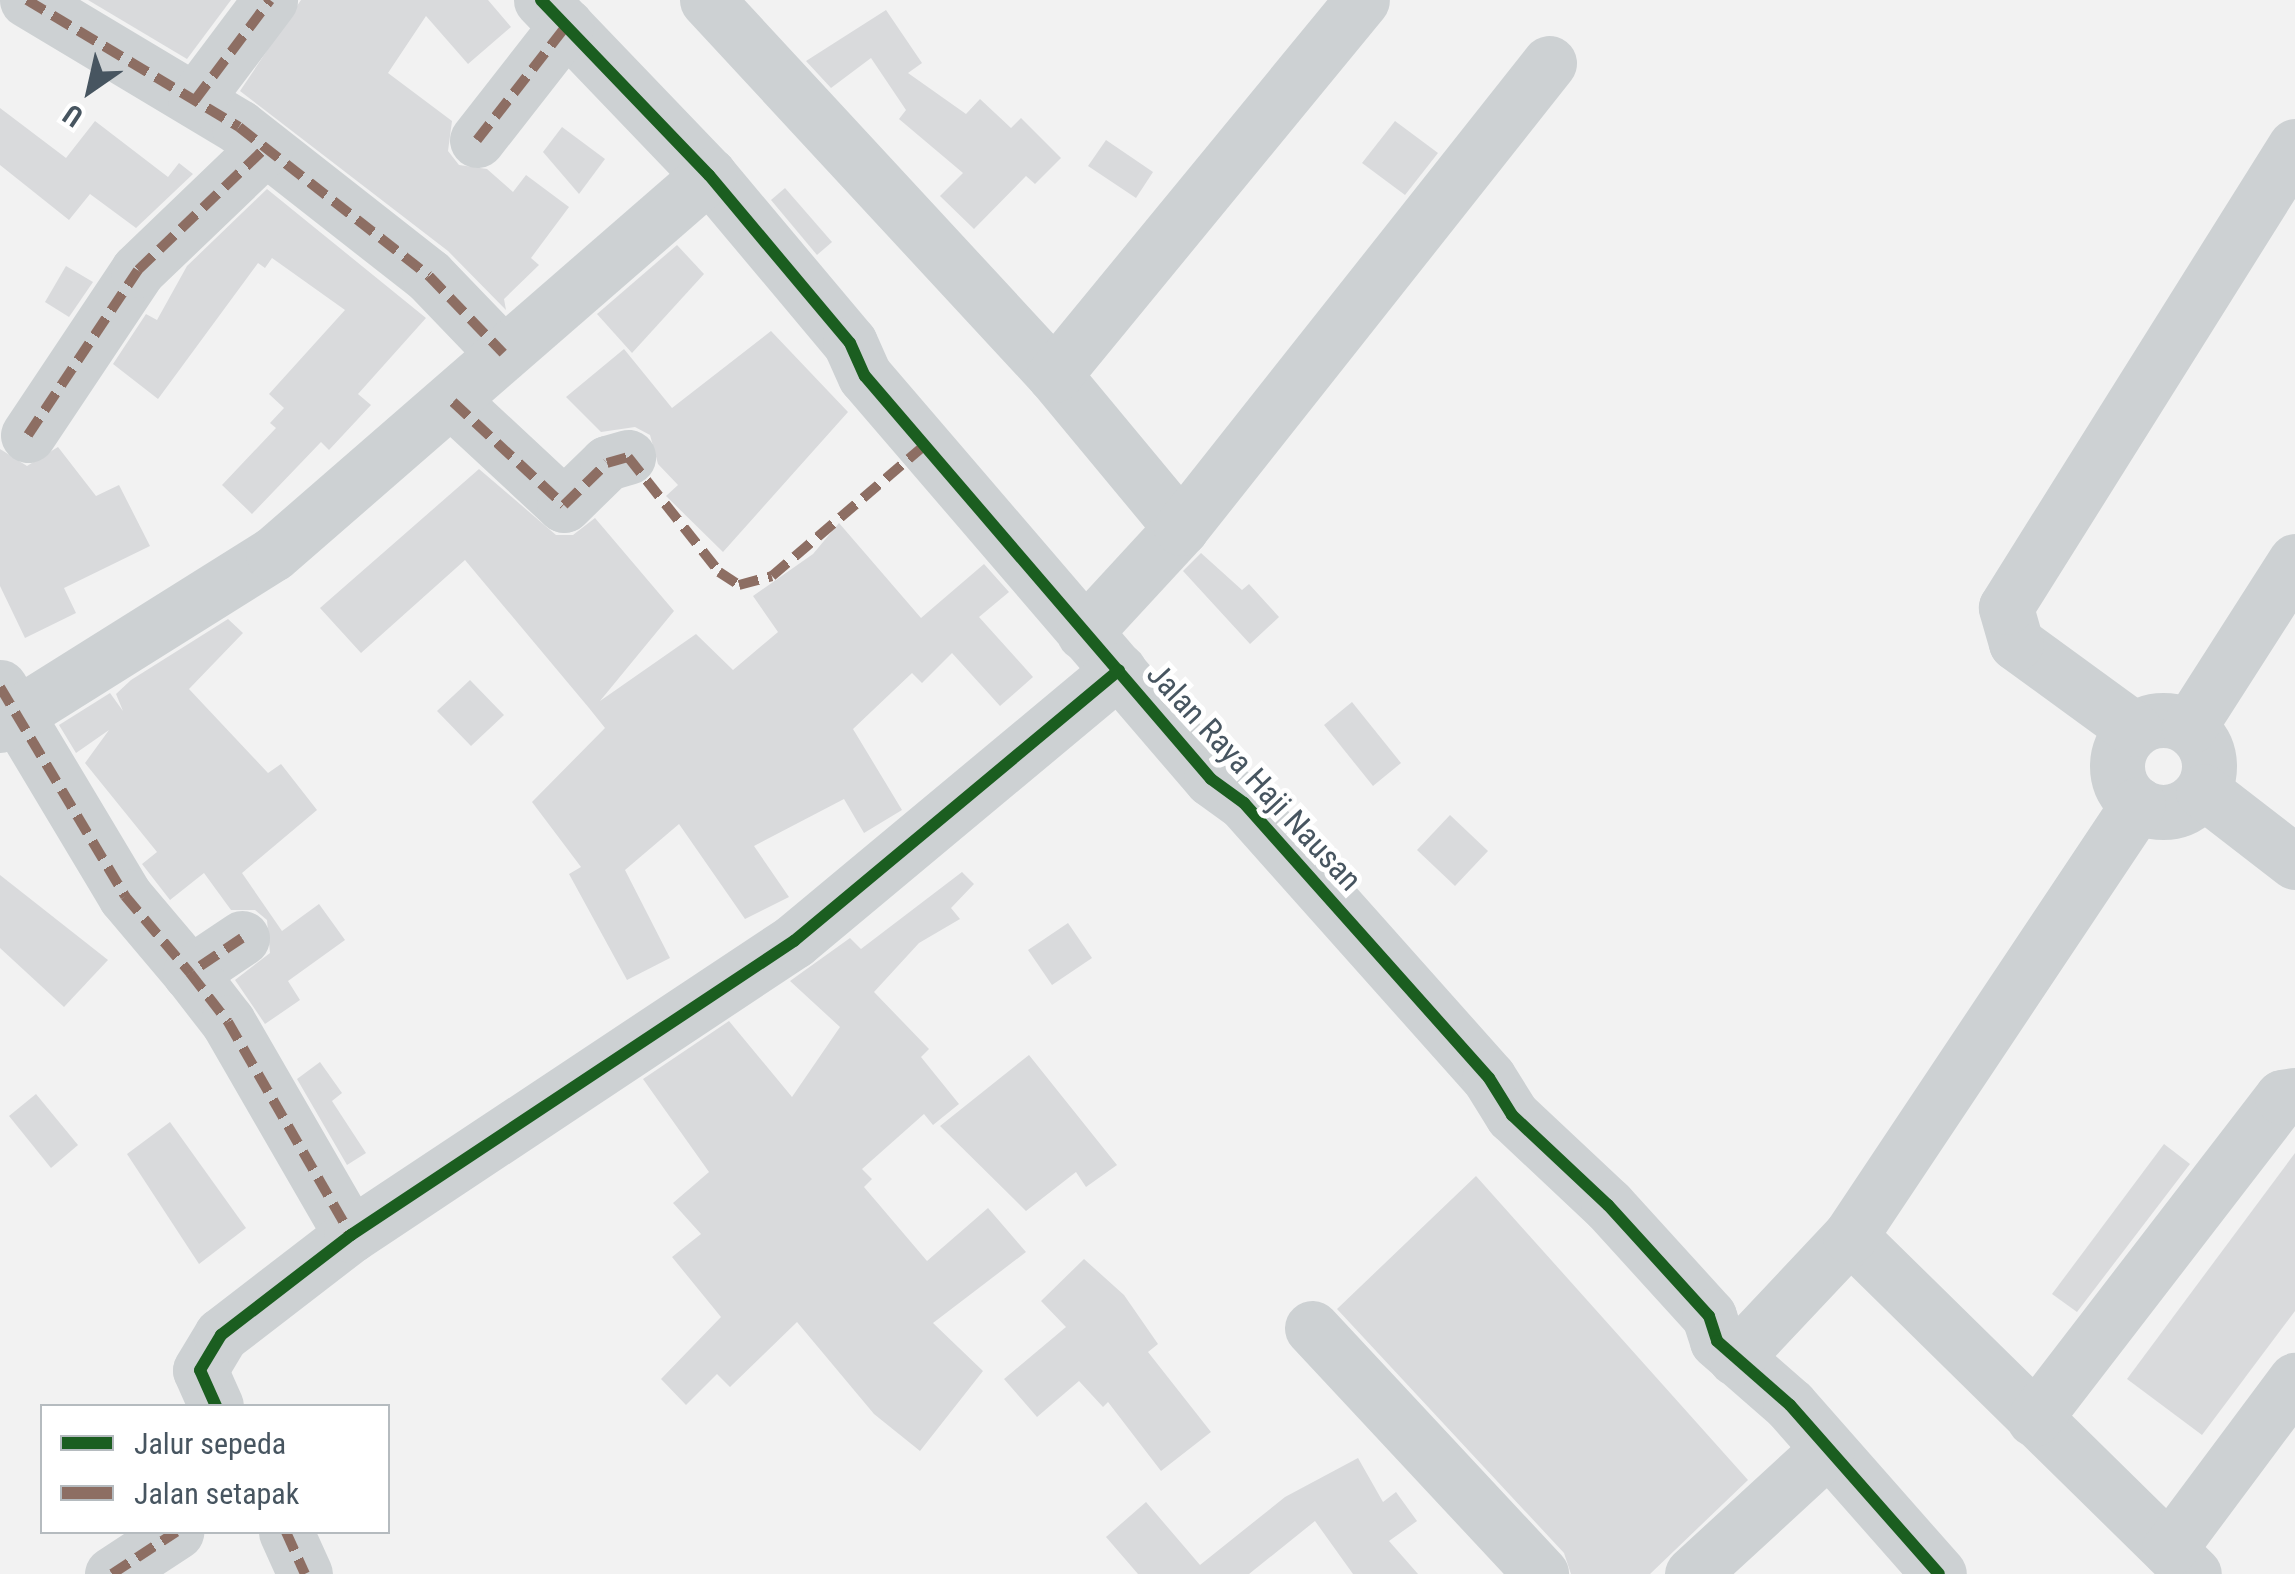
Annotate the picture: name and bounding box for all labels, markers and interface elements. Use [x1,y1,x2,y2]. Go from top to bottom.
north arrow [40,40,140,140]
text: U [57,97,89,133]
street label: Jalan Raya Haji Nausan [1139,655,1369,899]
legend [40,1404,390,1534]
text: Jalur sepeda [134,1426,286,1461]
text: Jalan setapak [134,1476,299,1511]

